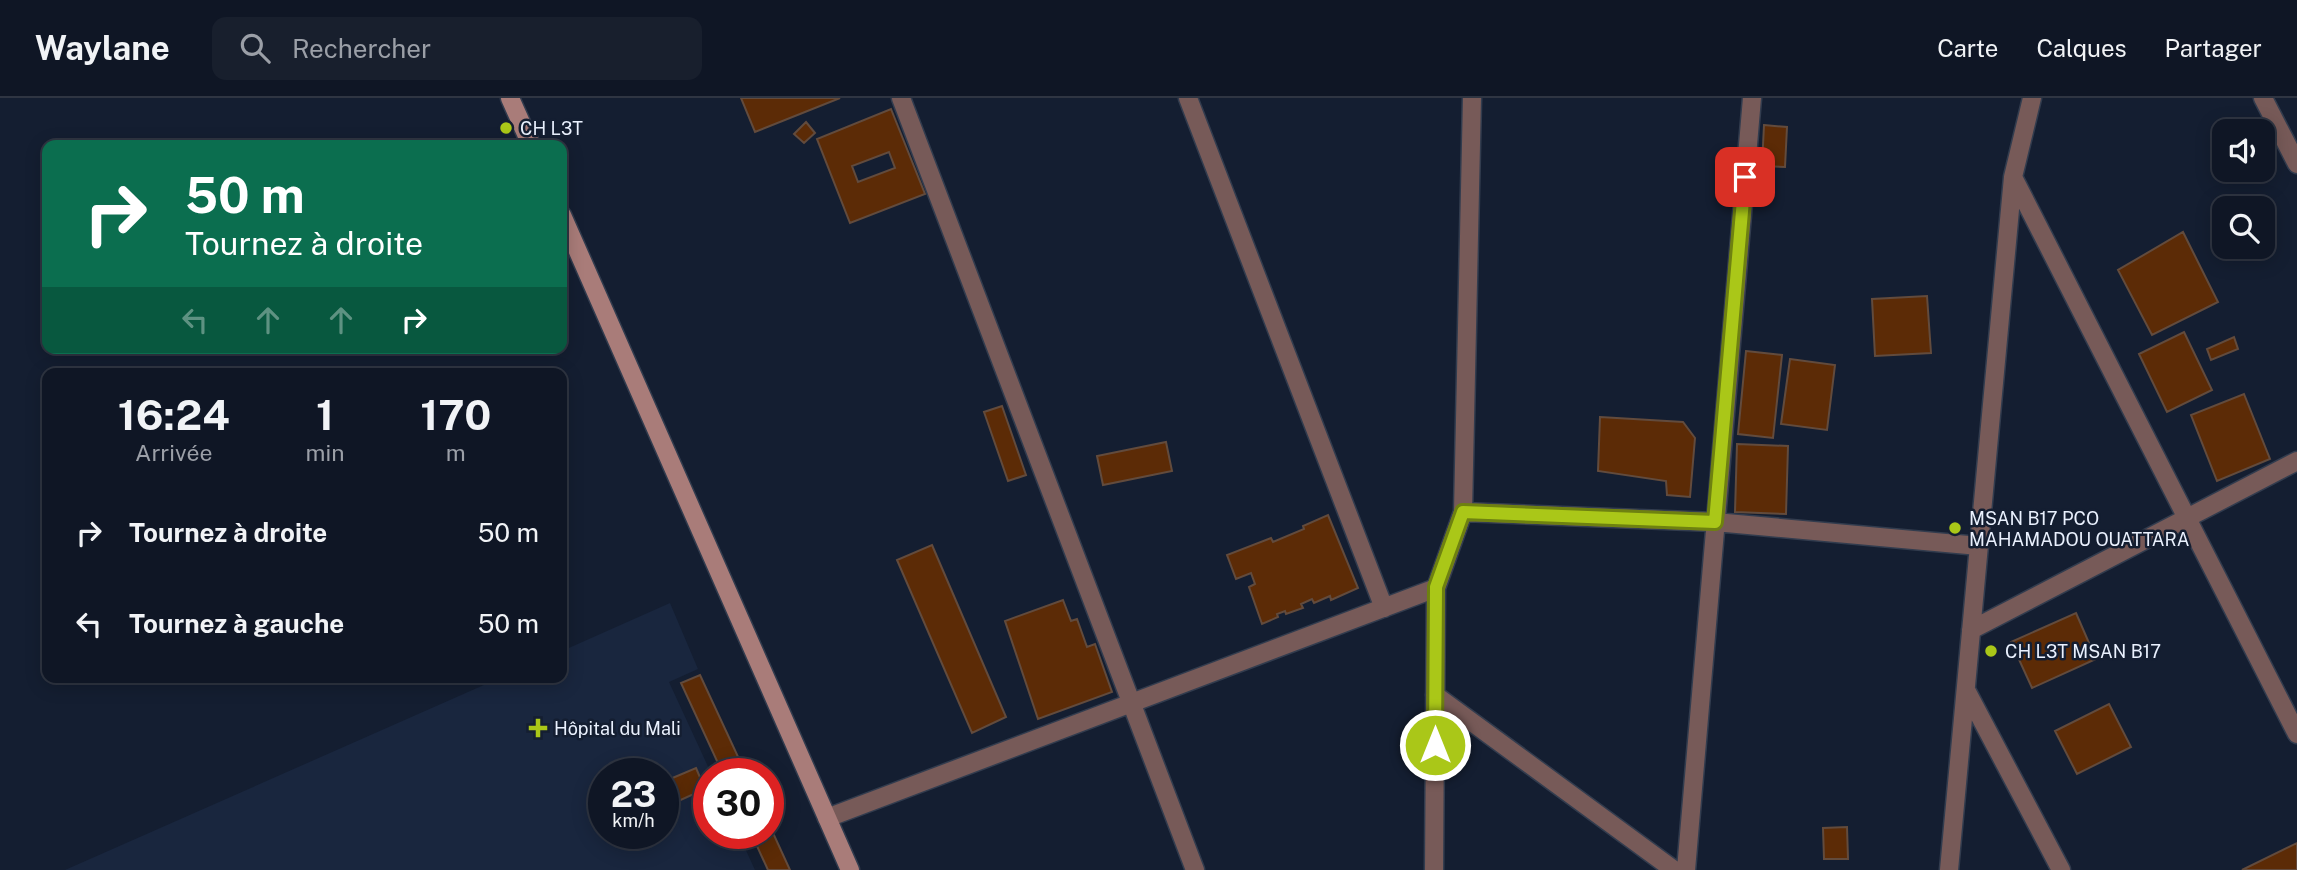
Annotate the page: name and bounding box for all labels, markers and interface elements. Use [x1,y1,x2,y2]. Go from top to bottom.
search box [212,17,702,80]
text: Waylane [35,29,170,67]
icon: search [236,29,274,67]
text: Rechercher [292,33,431,64]
text: Carte [1937,34,1998,62]
text: Calques [2036,34,2127,62]
text: Partager [2165,34,2262,62]
place label: CH L3T [520,118,583,139]
map controls [2212,119,2275,259]
button: sound [2212,119,2275,182]
marker: CH L3T [498,120,514,136]
pin [1715,147,1775,207]
icon: arrive [1726,158,1764,196]
text: 50 m [185,166,305,224]
icon: right [70,168,161,259]
button: search [2212,196,2275,259]
text: Tournez à droite [185,225,423,262]
icon: left [176,301,214,339]
icon: ahead [249,301,287,339]
icon: ahead [322,301,360,339]
icon: right [395,301,433,339]
text: 16:24 [118,390,230,439]
text: 1 [316,390,334,439]
text: 170 [420,390,491,439]
text: Arrivée [135,439,212,466]
text: min [306,439,345,466]
text: m [446,439,466,466]
place label: MSAN B17 PCO MAHAMADOU OUATTARA [1969,508,2190,550]
icon: right [70,514,108,552]
text: Tournez à droite [129,517,327,548]
text: 50 m [478,517,539,548]
marker: MSAN B17 PCO MAHAMADOU OUATTARA [1947,520,1963,536]
icon: left [70,605,108,643]
text: Tournez à gauche [129,608,344,639]
text: 50 m [478,608,539,639]
place label: CH L3T MSAN B17 [2005,641,2161,662]
marker: CH L3T MSAN B17 [1983,643,1999,659]
position arrow [1398,708,1472,782]
marker: Hôpital du Mali [528,718,548,738]
place label: Hôpital du Mali [554,718,681,739]
speed limit sign: 30 [693,758,784,849]
text: 23 [611,774,656,815]
text: km/h [612,810,655,831]

